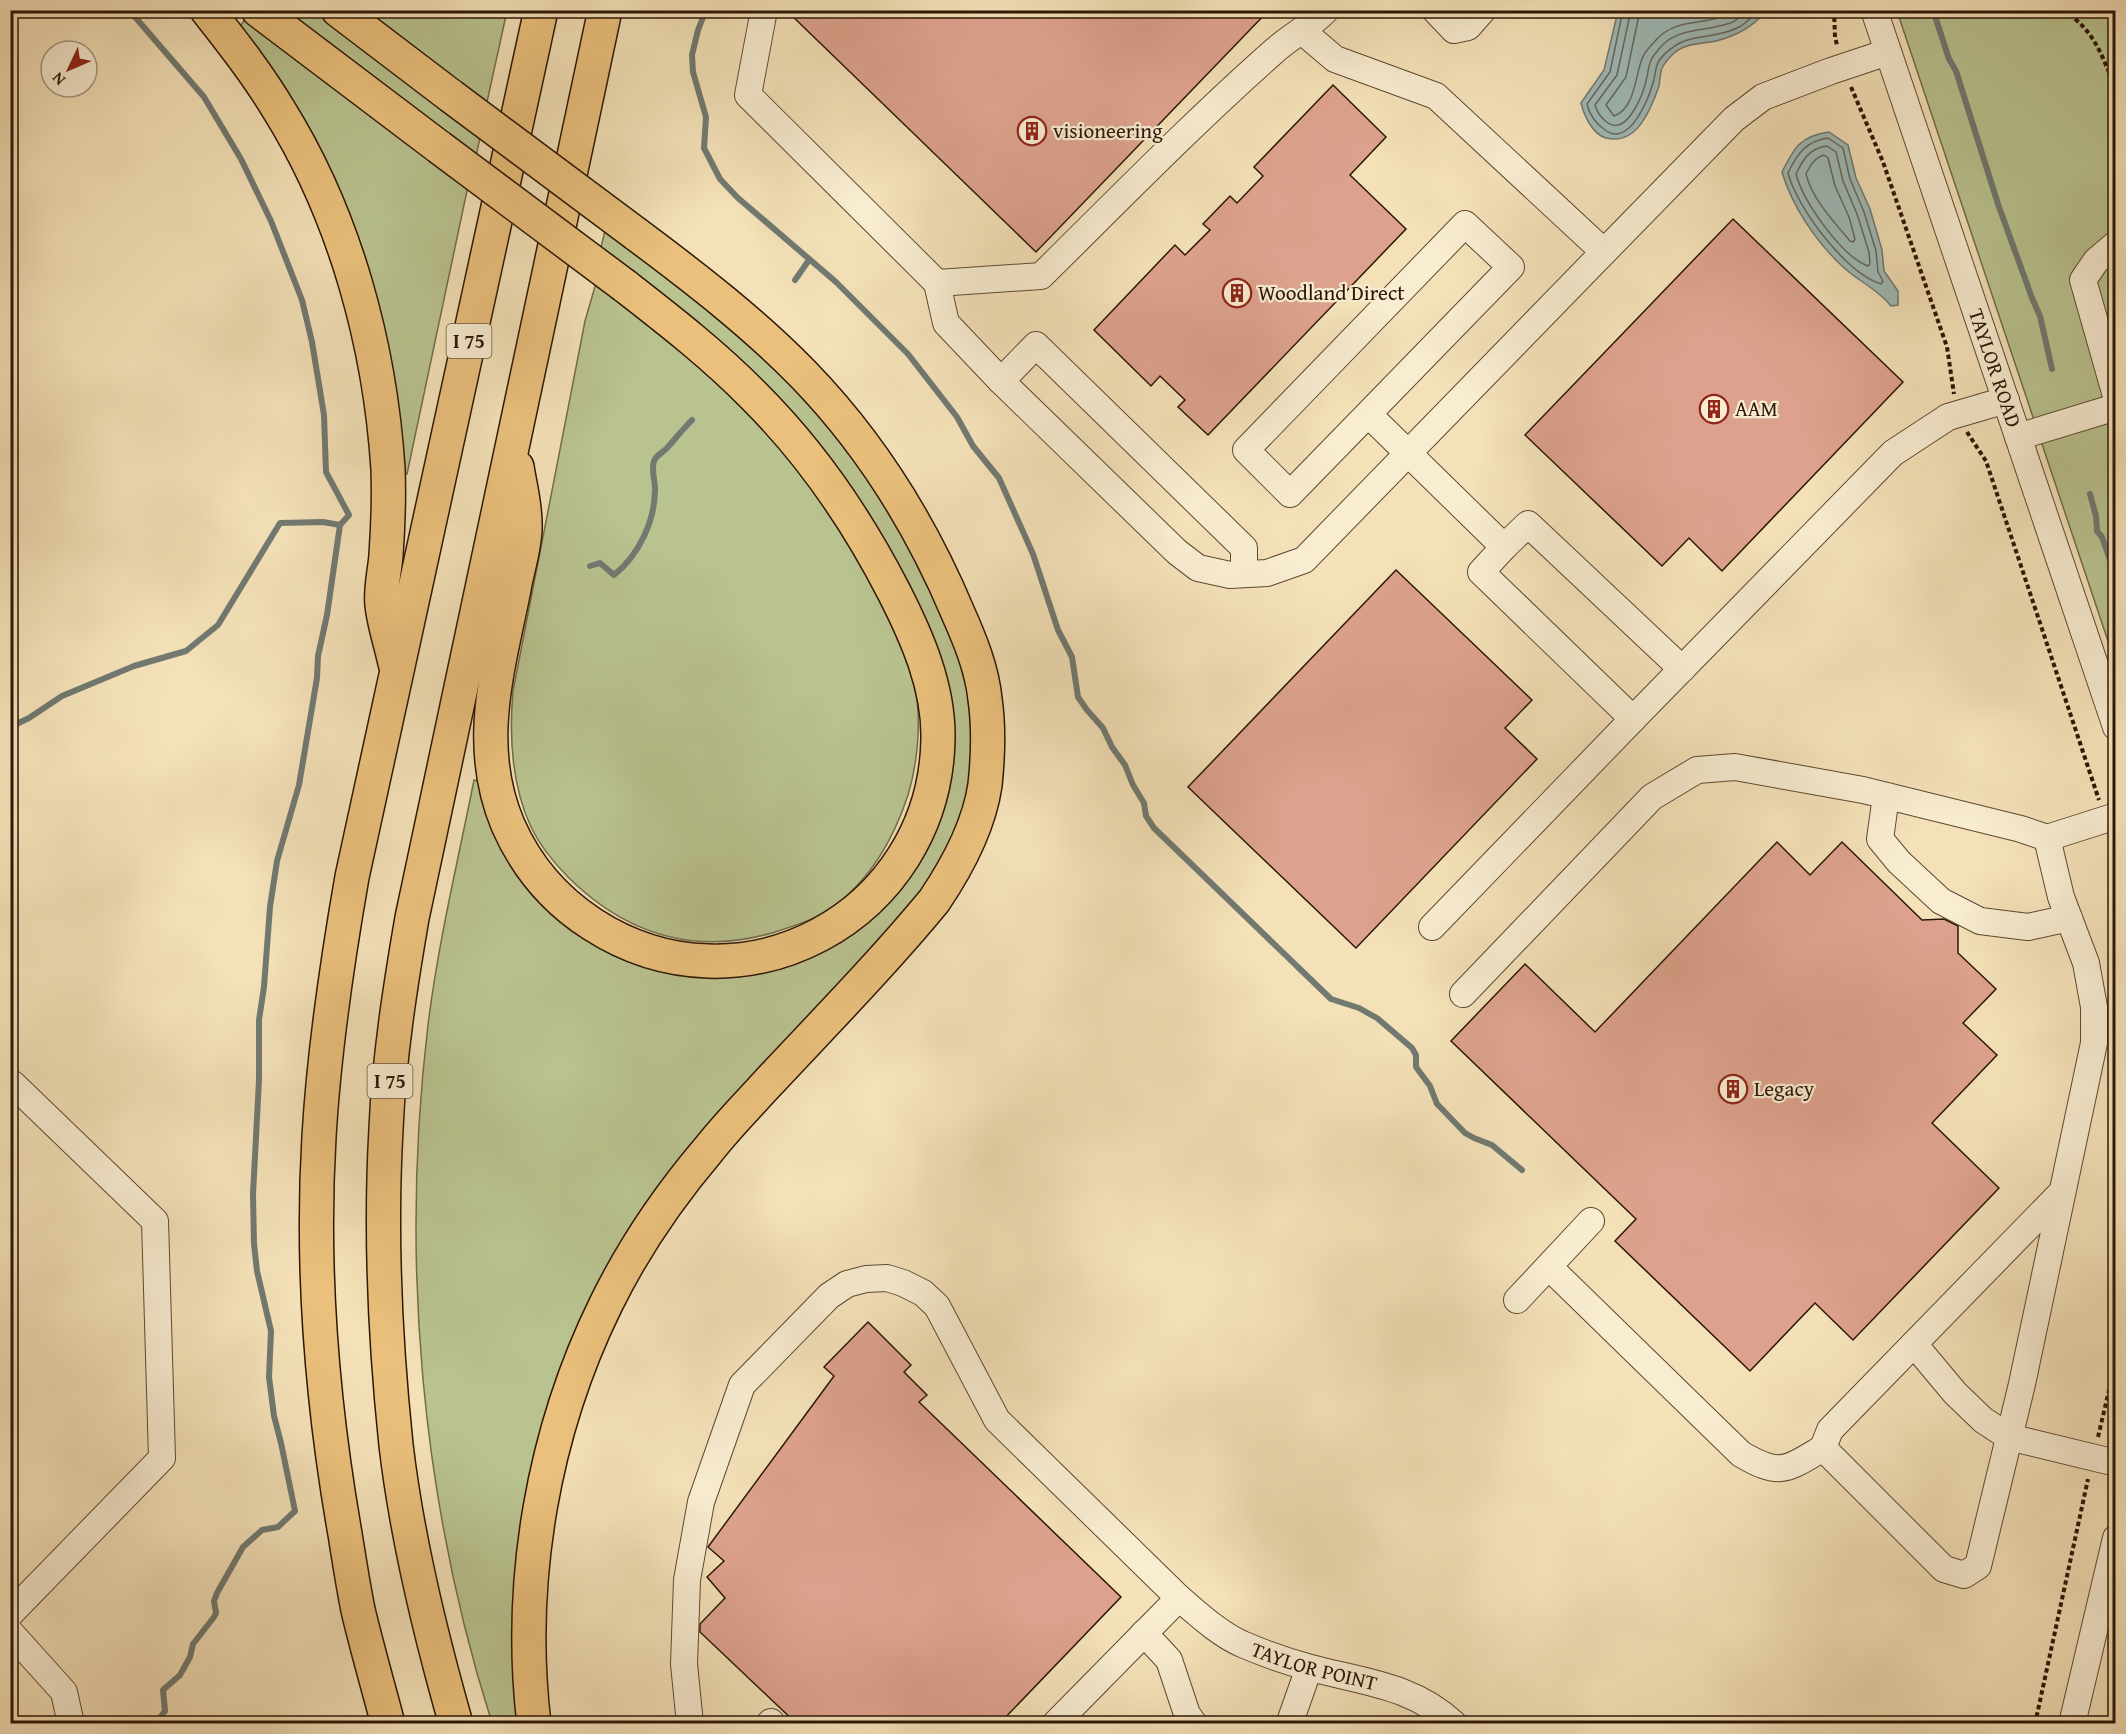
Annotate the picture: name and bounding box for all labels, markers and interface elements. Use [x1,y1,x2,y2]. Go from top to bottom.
north arrow [39,39,99,99]
text: N [46,67,71,92]
building icon: visioneering [1016,115,1048,147]
place label: visioneering [1053,115,1163,146]
building icon: Woodland Direct [1221,277,1253,309]
place label: Woodland Direct [1258,277,1405,308]
street label: TAYLOR ROAD [1961,305,2030,431]
road number: I 75 [446,324,492,358]
building icon: AAM [1698,393,1730,425]
place label: AAM [1735,393,1778,424]
road number: I 75 [368,1064,412,1098]
building icon: Legacy [1717,1073,1749,1105]
place label: Legacy [1754,1073,1815,1104]
street label: TAYLOR POINT [1247,1633,1381,1698]

